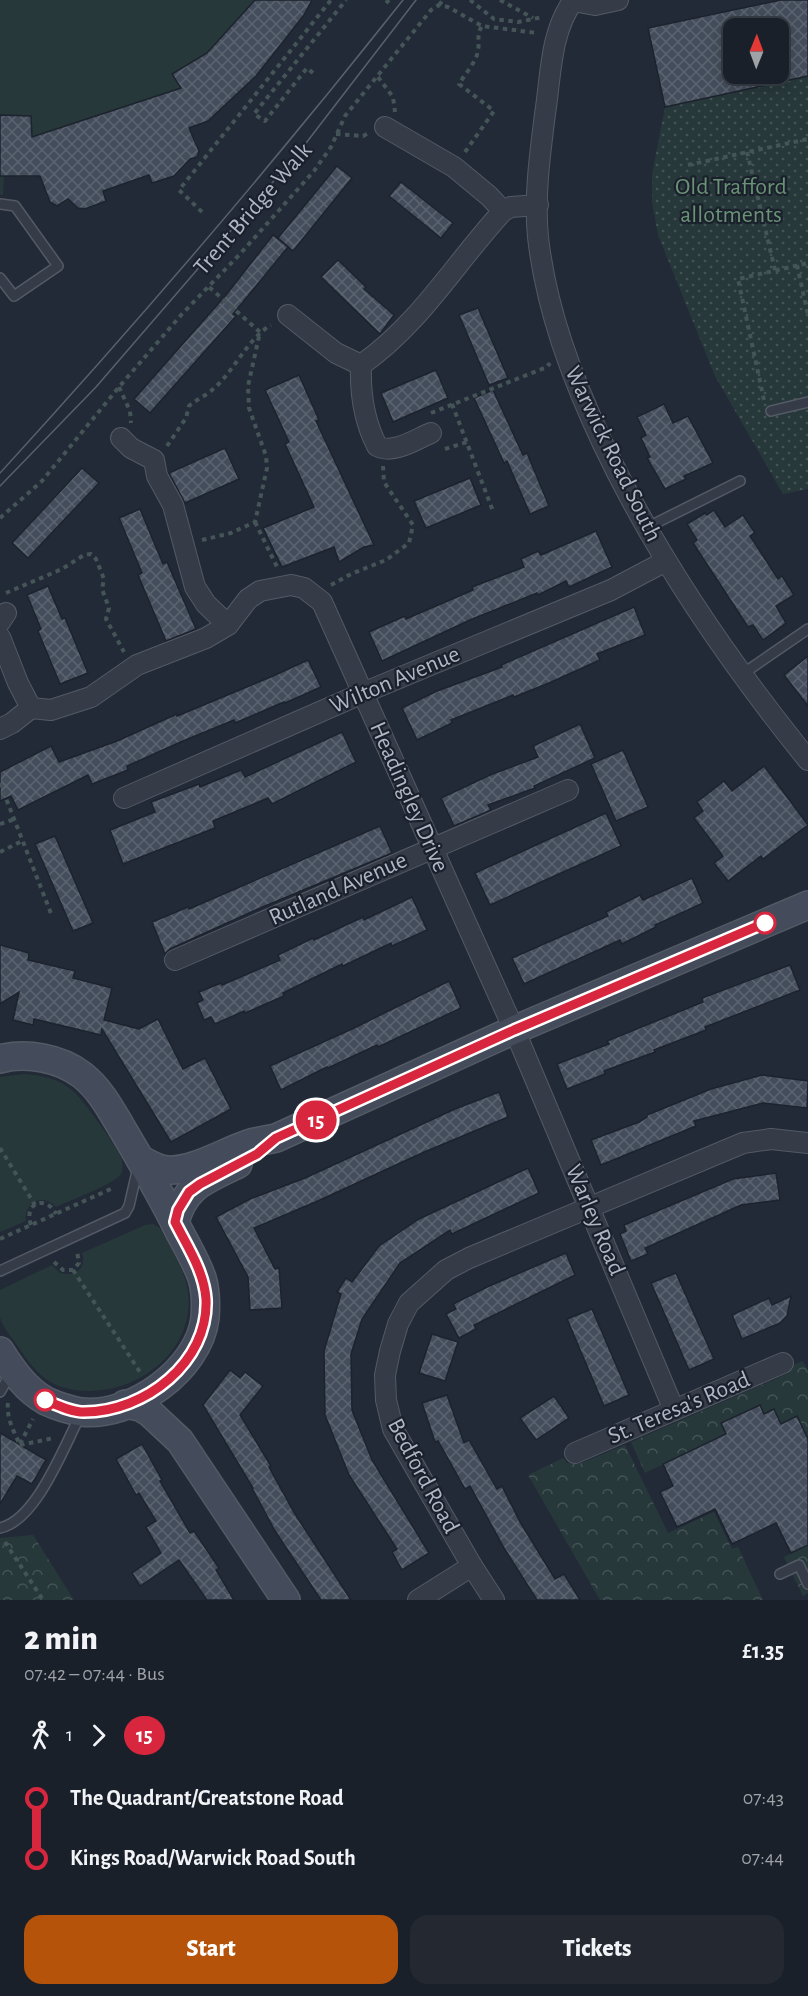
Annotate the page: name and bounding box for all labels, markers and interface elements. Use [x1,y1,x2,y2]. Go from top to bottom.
north arrow [723,18,789,84]
map controls [723,18,789,84]
street label: Trent Bridge Walk [189,138,317,280]
park label: Old Trafford allotments [675,175,787,227]
street label: Warwick Road South [560,363,666,545]
street label: Wilton Avenue [327,642,463,718]
street label: Headingley Drive [365,718,453,876]
street label: Rutland Avenue [265,848,411,930]
unlabelled marker [754,912,776,934]
line badge: 15 [289,1100,343,1140]
text: 15 [308,1110,324,1131]
street label: Warley Road [561,1161,629,1279]
street label: St. Teresa's Road [605,1367,753,1449]
unlabelled marker [34,1389,56,1411]
street label: Bedford Road [383,1415,463,1537]
text: 2 min [24,1623,98,1656]
text: £1.35 [742,1640,784,1662]
text: 07:42 – 07:44 · Bus [24,1664,165,1684]
icon: walk [24,1719,57,1752]
icon: forward [82,1719,115,1752]
text: 1 [66,1725,73,1745]
text: 15 [136,1725,153,1746]
text: The Quadrant/Greatstone Road [70,1787,344,1809]
text: 07:43 [743,1788,784,1808]
text: Kings Road/Warwick Road South [70,1847,356,1869]
text: 07:44 [741,1848,784,1868]
button: Start [24,1915,398,1984]
button: Tickets [410,1915,784,1984]

